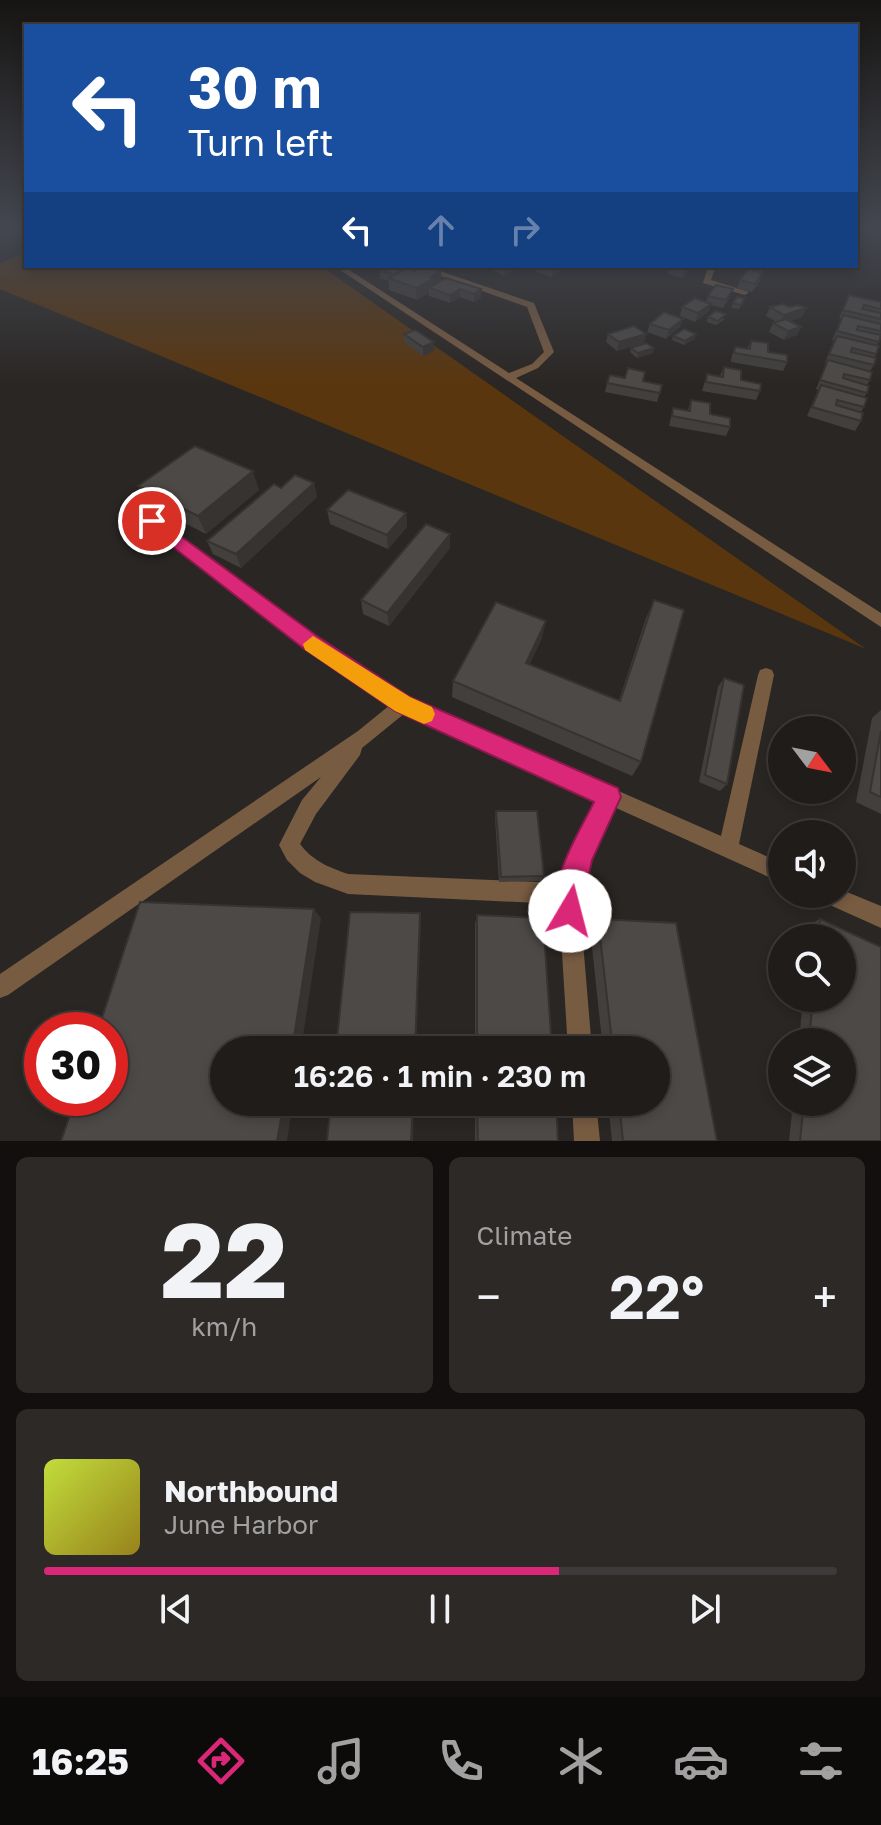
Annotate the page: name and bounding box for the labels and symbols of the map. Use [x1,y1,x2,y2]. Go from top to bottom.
pin [118,487,186,555]
north arrow [768,716,856,804]
position arrow [528,869,612,953]
speed limit sign: 30 [24,1012,128,1116]

